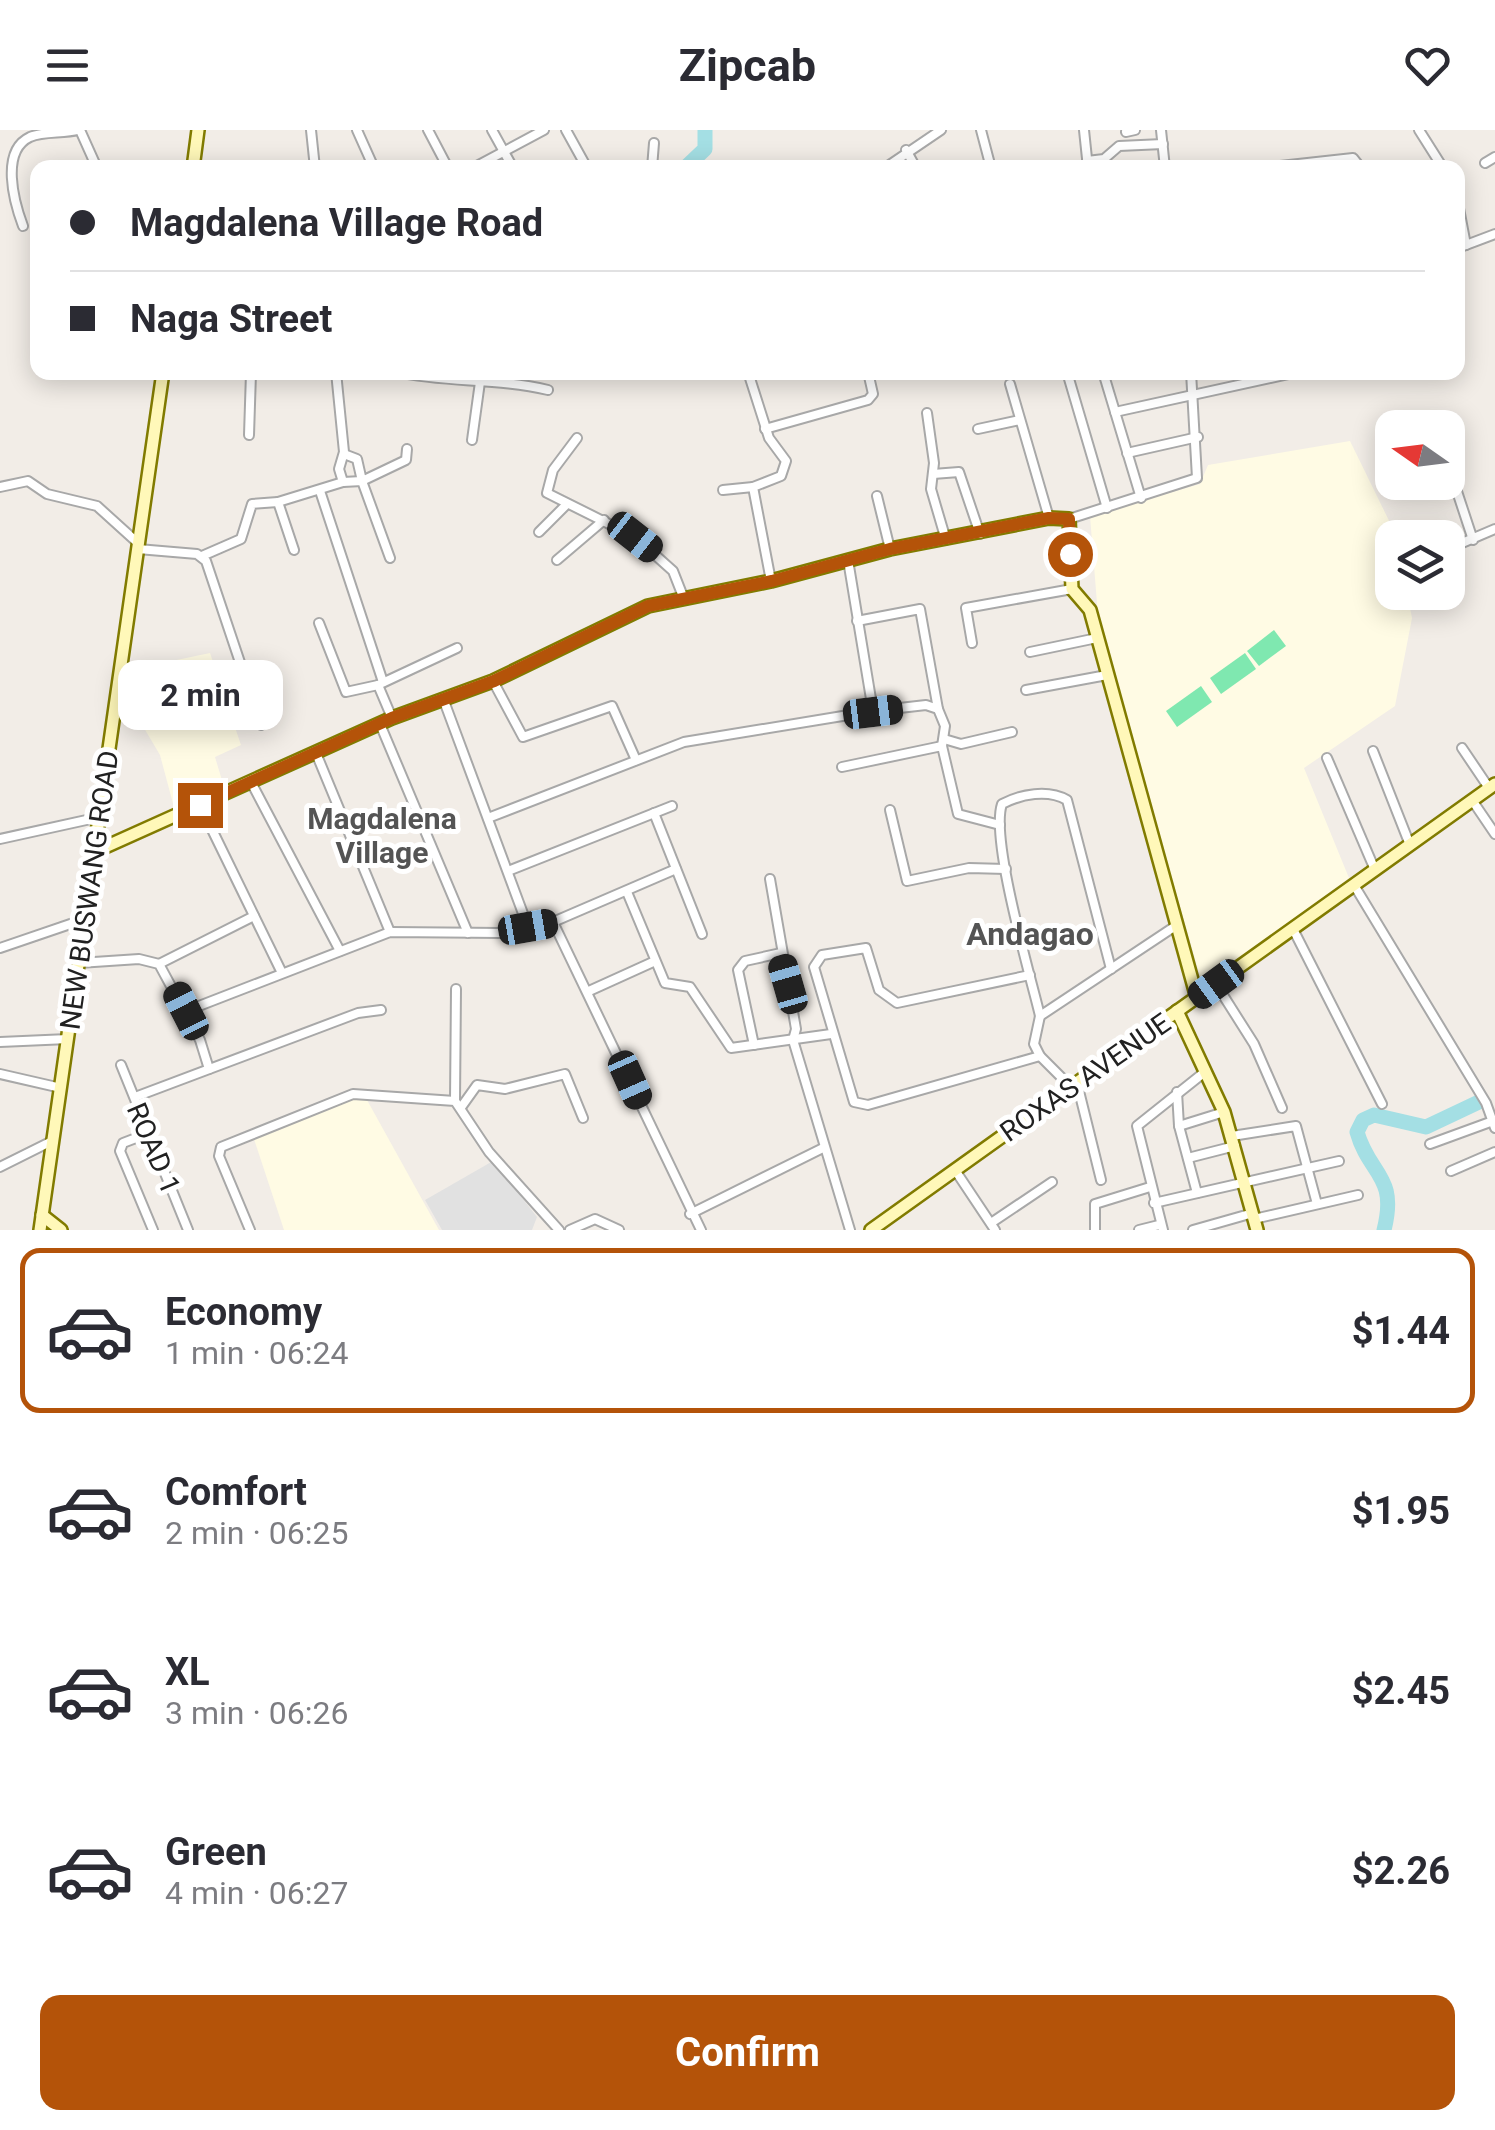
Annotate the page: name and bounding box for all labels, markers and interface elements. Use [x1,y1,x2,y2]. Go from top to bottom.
icon: menu [40,38,95,93]
icon: heart [1400,38,1455,93]
text: Zipcab [679,39,816,92]
text: Magdalena Village Road [130,201,543,245]
text: Naga Street [130,297,332,341]
north arrow [1375,410,1465,500]
map controls [1375,410,1465,610]
car [602,507,668,567]
button: layers [1375,520,1465,610]
route start [1048,532,1093,577]
callout: 2 min [118,660,282,730]
text: 2 min [160,676,241,714]
car [841,693,905,731]
street label: NEW BUSWANG ROAD [54,748,125,1032]
route end [178,783,223,828]
district label: Magdalena Village [307,801,457,870]
car [496,907,560,947]
district label: Andagao [966,915,1094,953]
car [765,951,811,1017]
car [1183,954,1249,1014]
car [159,977,213,1045]
street label: ROXAS AVENUE [994,1006,1177,1148]
car [604,1046,656,1114]
street label: ROAD 1 [120,1098,187,1199]
icon: car [45,1286,135,1376]
text: Economy [165,1290,322,1334]
text: $1.44 [1352,1309,1450,1353]
text: 1 min · 06:24 [165,1334,348,1372]
icon: car [45,1466,135,1556]
text: Comfort [165,1470,307,1514]
text: $1.95 [1352,1489,1450,1533]
text: 2 min · 06:25 [165,1514,348,1552]
icon: car [45,1646,135,1736]
text: XL [165,1650,210,1694]
text: $2.45 [1352,1669,1450,1713]
text: 3 min · 06:26 [165,1694,348,1732]
icon: car [45,1826,135,1916]
text: Green [165,1830,267,1874]
text: $2.26 [1352,1849,1450,1893]
text: 4 min · 06:27 [165,1874,348,1912]
button: Confirm [40,1995,1455,2110]

